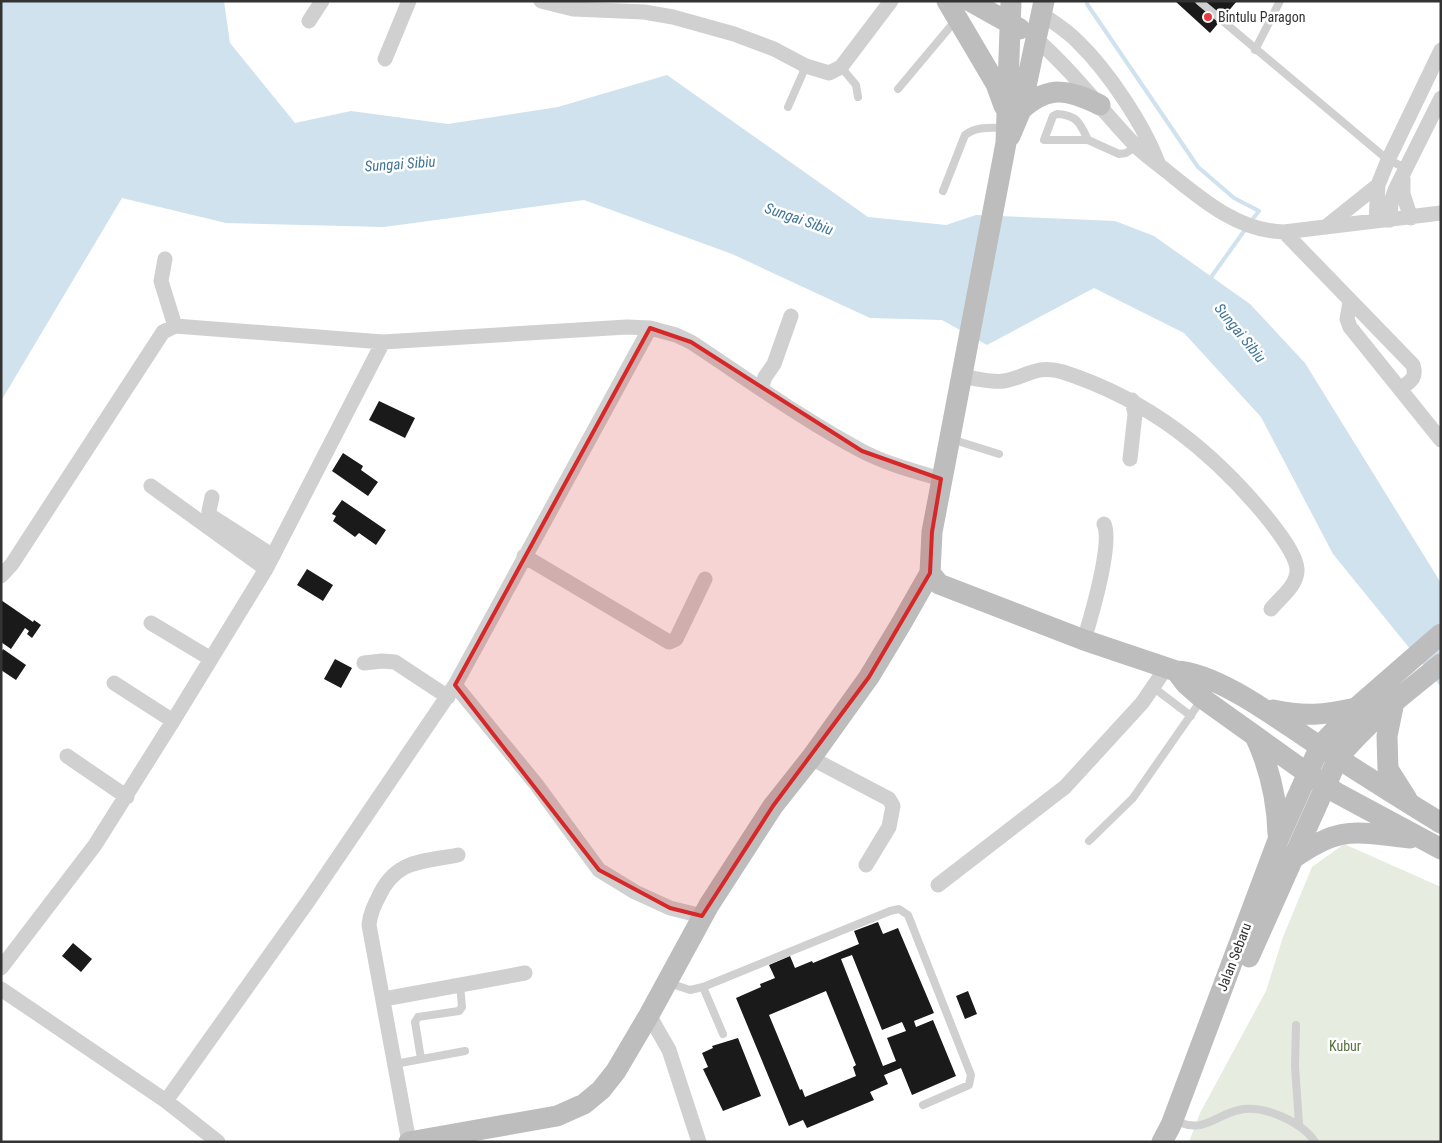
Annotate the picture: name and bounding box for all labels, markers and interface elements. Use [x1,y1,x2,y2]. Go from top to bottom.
place label: Bintulu Paragon [1218,9,1306,25]
marker: Bintulu Paragon [1202,11,1214,23]
water label: Sungai Sibiu [364,153,436,175]
water label: Sungai Sibiu [763,199,835,239]
water label: Sungai Sibiu [1211,300,1269,366]
street label: Jalan Sebaru [1214,921,1254,993]
park label: Kubur [1329,1038,1361,1054]

